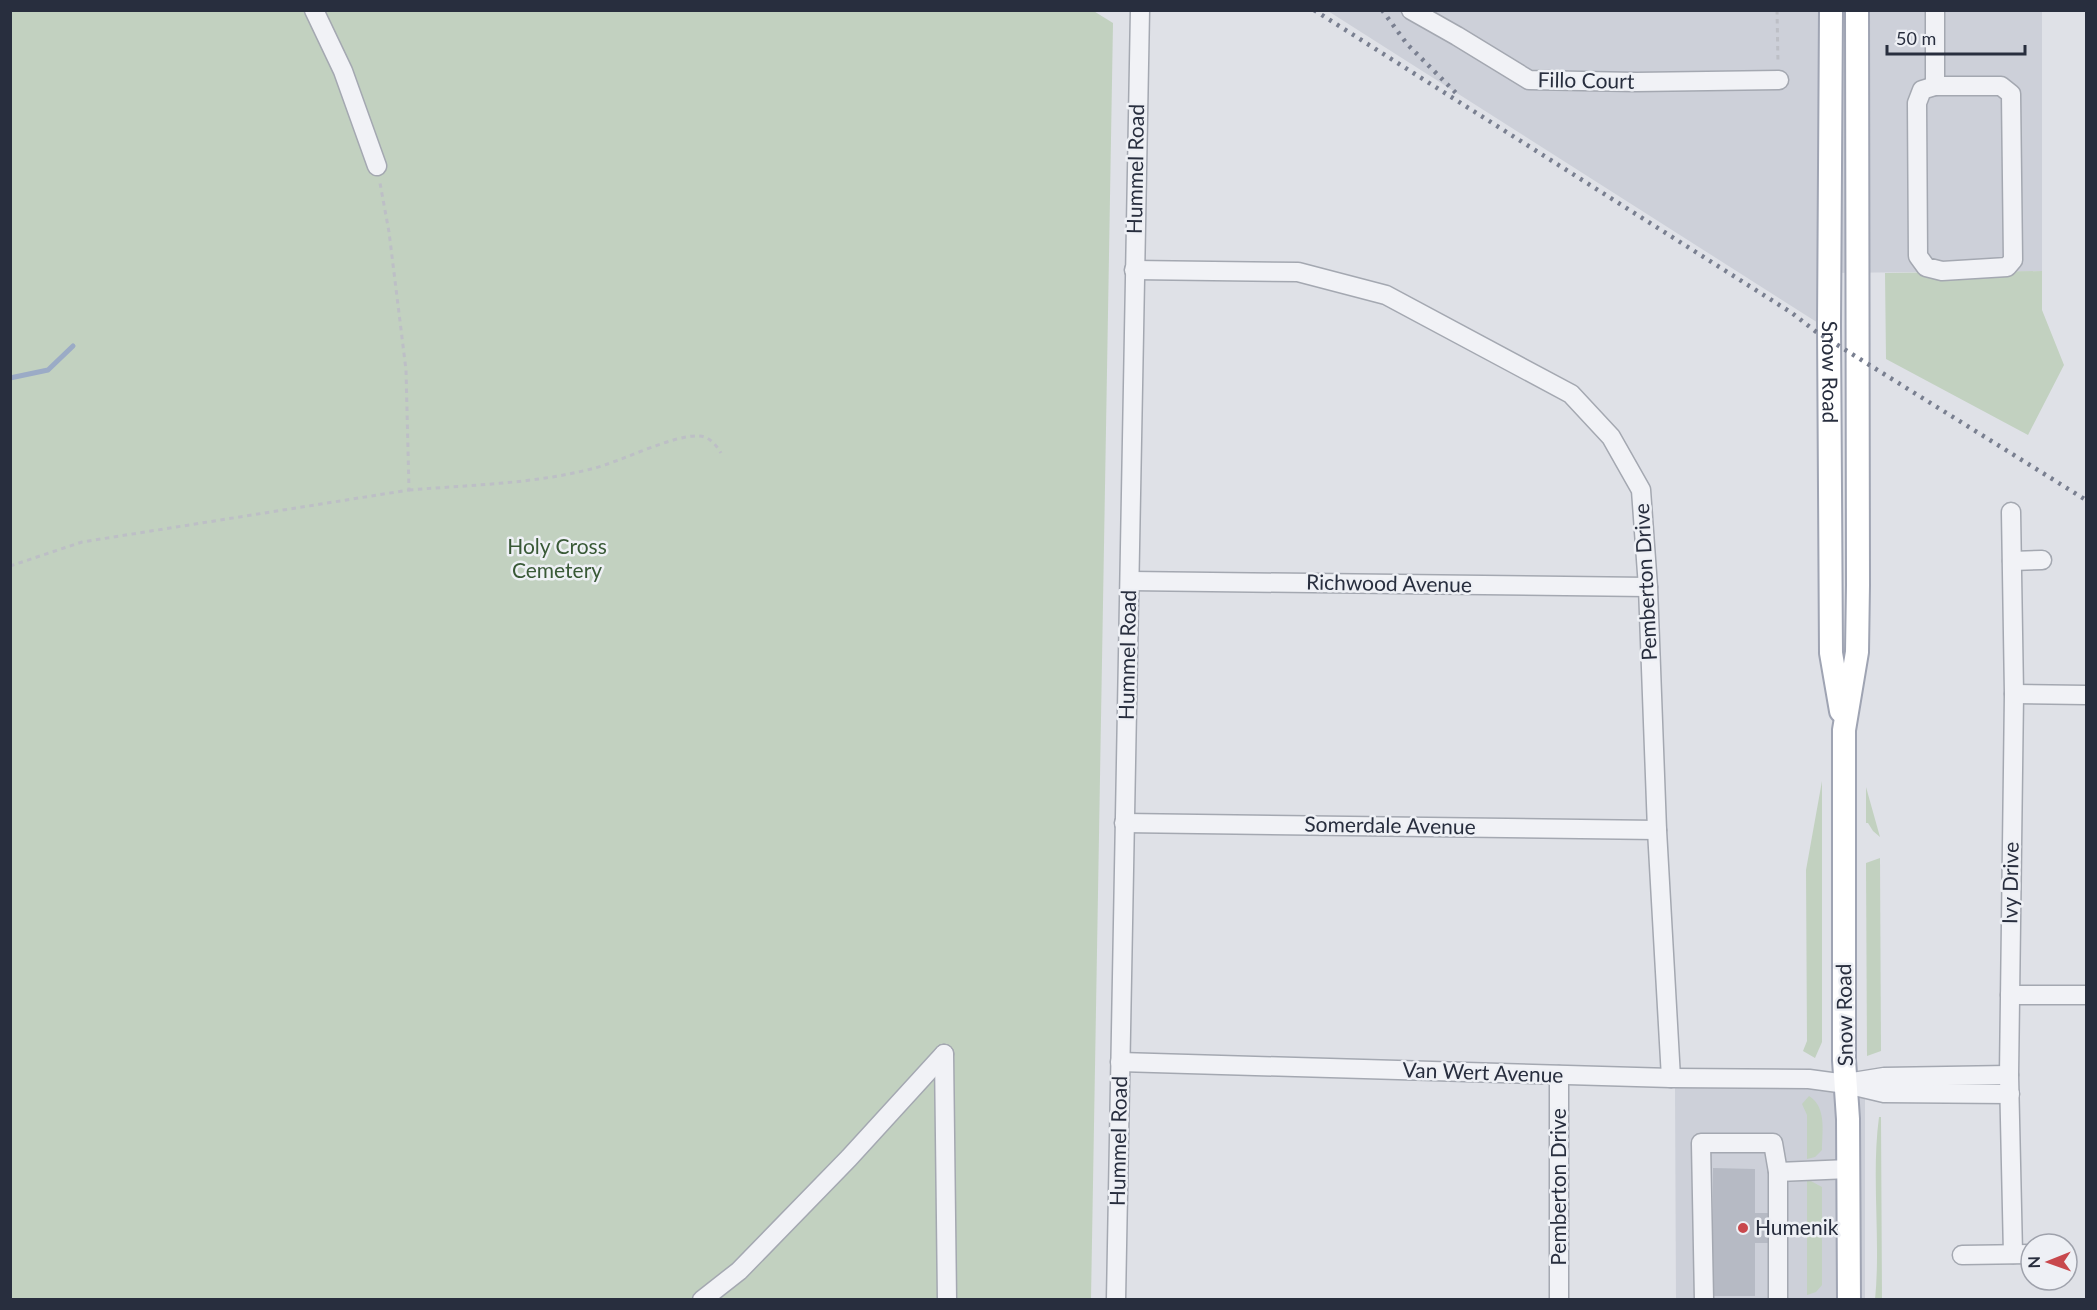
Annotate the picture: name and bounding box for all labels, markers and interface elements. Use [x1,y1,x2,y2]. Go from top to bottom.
scale bar [1887,18,2025,56]
text: 50 m [1896,27,1936,49]
street label: Fillo Court [1537,66,1635,93]
street label: Hummel Road [1121,104,1148,234]
street label: Snow Road [1818,321,1844,423]
street label: Pemberton Drive [1628,503,1661,661]
park label: Holy Cross Cemetery [507,533,607,582]
street label: Richwood Avenue [1306,569,1472,596]
street label: Hummel Road [1113,590,1140,720]
street label: Somerdale Avenue [1304,811,1476,838]
street label: Ivy Drive [1996,842,2023,924]
street label: Snow Road [1830,963,1857,1067]
street label: Van Wert Avenue [1402,1056,1564,1087]
street label: Hummel Road [1104,1076,1131,1206]
street label: Pemberton Drive [1545,1108,1570,1266]
place label: Humenik [1755,1214,1839,1239]
marker: Humenik [1736,1221,1750,1235]
north arrow [2019,1232,2079,1292]
text: N [2024,1256,2043,1269]

